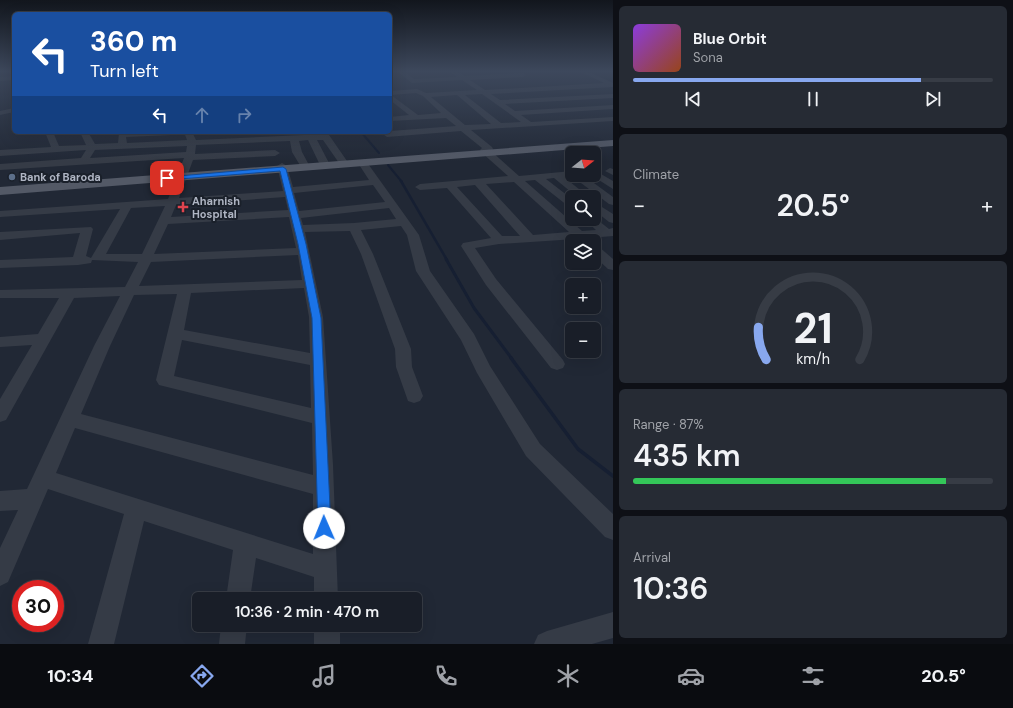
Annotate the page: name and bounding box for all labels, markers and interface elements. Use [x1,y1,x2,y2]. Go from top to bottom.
text: 360 m [90,23,177,60]
icon: left [24,28,76,80]
text: Blue Orbit [693,29,767,49]
text: Sona [693,49,723,66]
text: Turn left [90,59,159,83]
icon: previous [682,88,704,110]
icon: pause [802,88,824,110]
icon: next [922,88,944,110]
icon: left [149,104,171,126]
icon: ahead [191,104,213,126]
icon: right [233,104,255,126]
north arrow [565,146,601,182]
map controls [565,146,601,358]
pin [150,161,184,195]
text: Climate [633,166,679,183]
icon: arrive [156,167,178,189]
place label: Bank of Baroda [20,170,101,184]
marker: Bank of Baroda [7,172,17,182]
text: 20.5° [776,186,850,225]
button: search [565,190,601,226]
text: − [633,191,645,220]
text: + [981,191,993,220]
place label: Aharnish Hospital [192,194,240,221]
marker: Aharnish Hospital [177,201,189,213]
button: layers [565,234,601,270]
button: + [565,278,601,314]
text: 21 [793,302,833,356]
button: − [565,322,601,358]
text: km/h [796,350,830,368]
text: Range · 87% [633,416,704,433]
text: 435 km [633,436,740,475]
position arrow [303,507,345,549]
text: Arrival [633,549,671,566]
text: 10:36 [633,569,709,608]
speed limit sign: 30 [12,580,64,632]
text: 10:36 · 2 min · 470 m [235,602,379,622]
icon: directions [188,662,216,690]
icon: music [310,662,338,690]
icon: phone [432,662,460,690]
icon: climate [554,662,582,690]
icon: car [677,662,705,690]
icon: filters [799,662,827,690]
text: 10:34 [47,664,93,688]
text: 20.5° [921,664,966,688]

